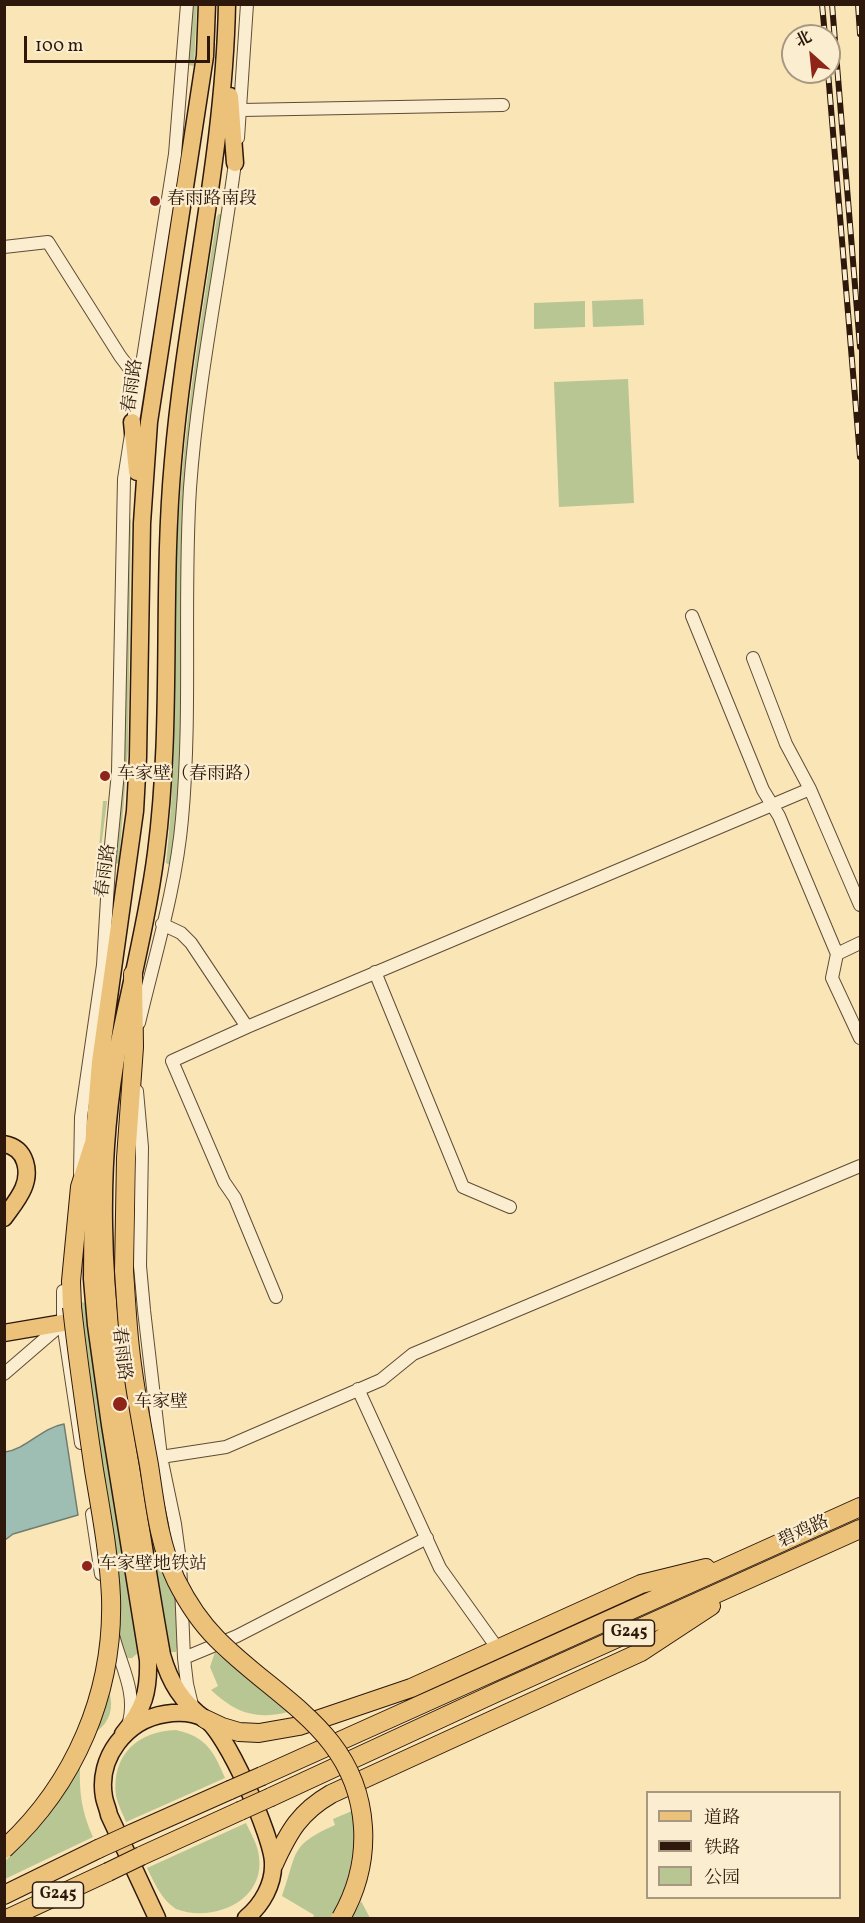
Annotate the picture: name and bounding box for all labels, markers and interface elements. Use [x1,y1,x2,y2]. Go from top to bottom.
scale bar [27,24,213,62]
north arrow [781,24,841,84]
text: 北 [792,26,816,53]
text: 100 m [35,34,84,59]
place label: 春雨路南段 [167,190,257,212]
marker: 春雨路南段 [148,194,162,208]
street label: 春雨路 [120,358,148,414]
place label: 车家壁（春雨路） [117,765,261,787]
marker: 车家壁（春雨路） [98,769,112,783]
street label: 春雨路 [93,843,121,899]
street label: 春雨路 [106,1326,134,1382]
place label: 车家壁 [134,1393,188,1415]
marker: 车家壁 [111,1395,129,1413]
street label: 碧鸡路 [775,1512,833,1554]
place label: 车家壁地铁站 [99,1555,207,1577]
marker: 车家壁地铁站 [80,1559,94,1573]
road number: G245 [604,1620,654,1646]
legend [646,1791,841,1899]
text: 道路 [704,1806,740,1831]
text: 铁路 [704,1836,740,1861]
text: 公园 [704,1866,740,1891]
road number: G245 [32,1882,84,1908]

